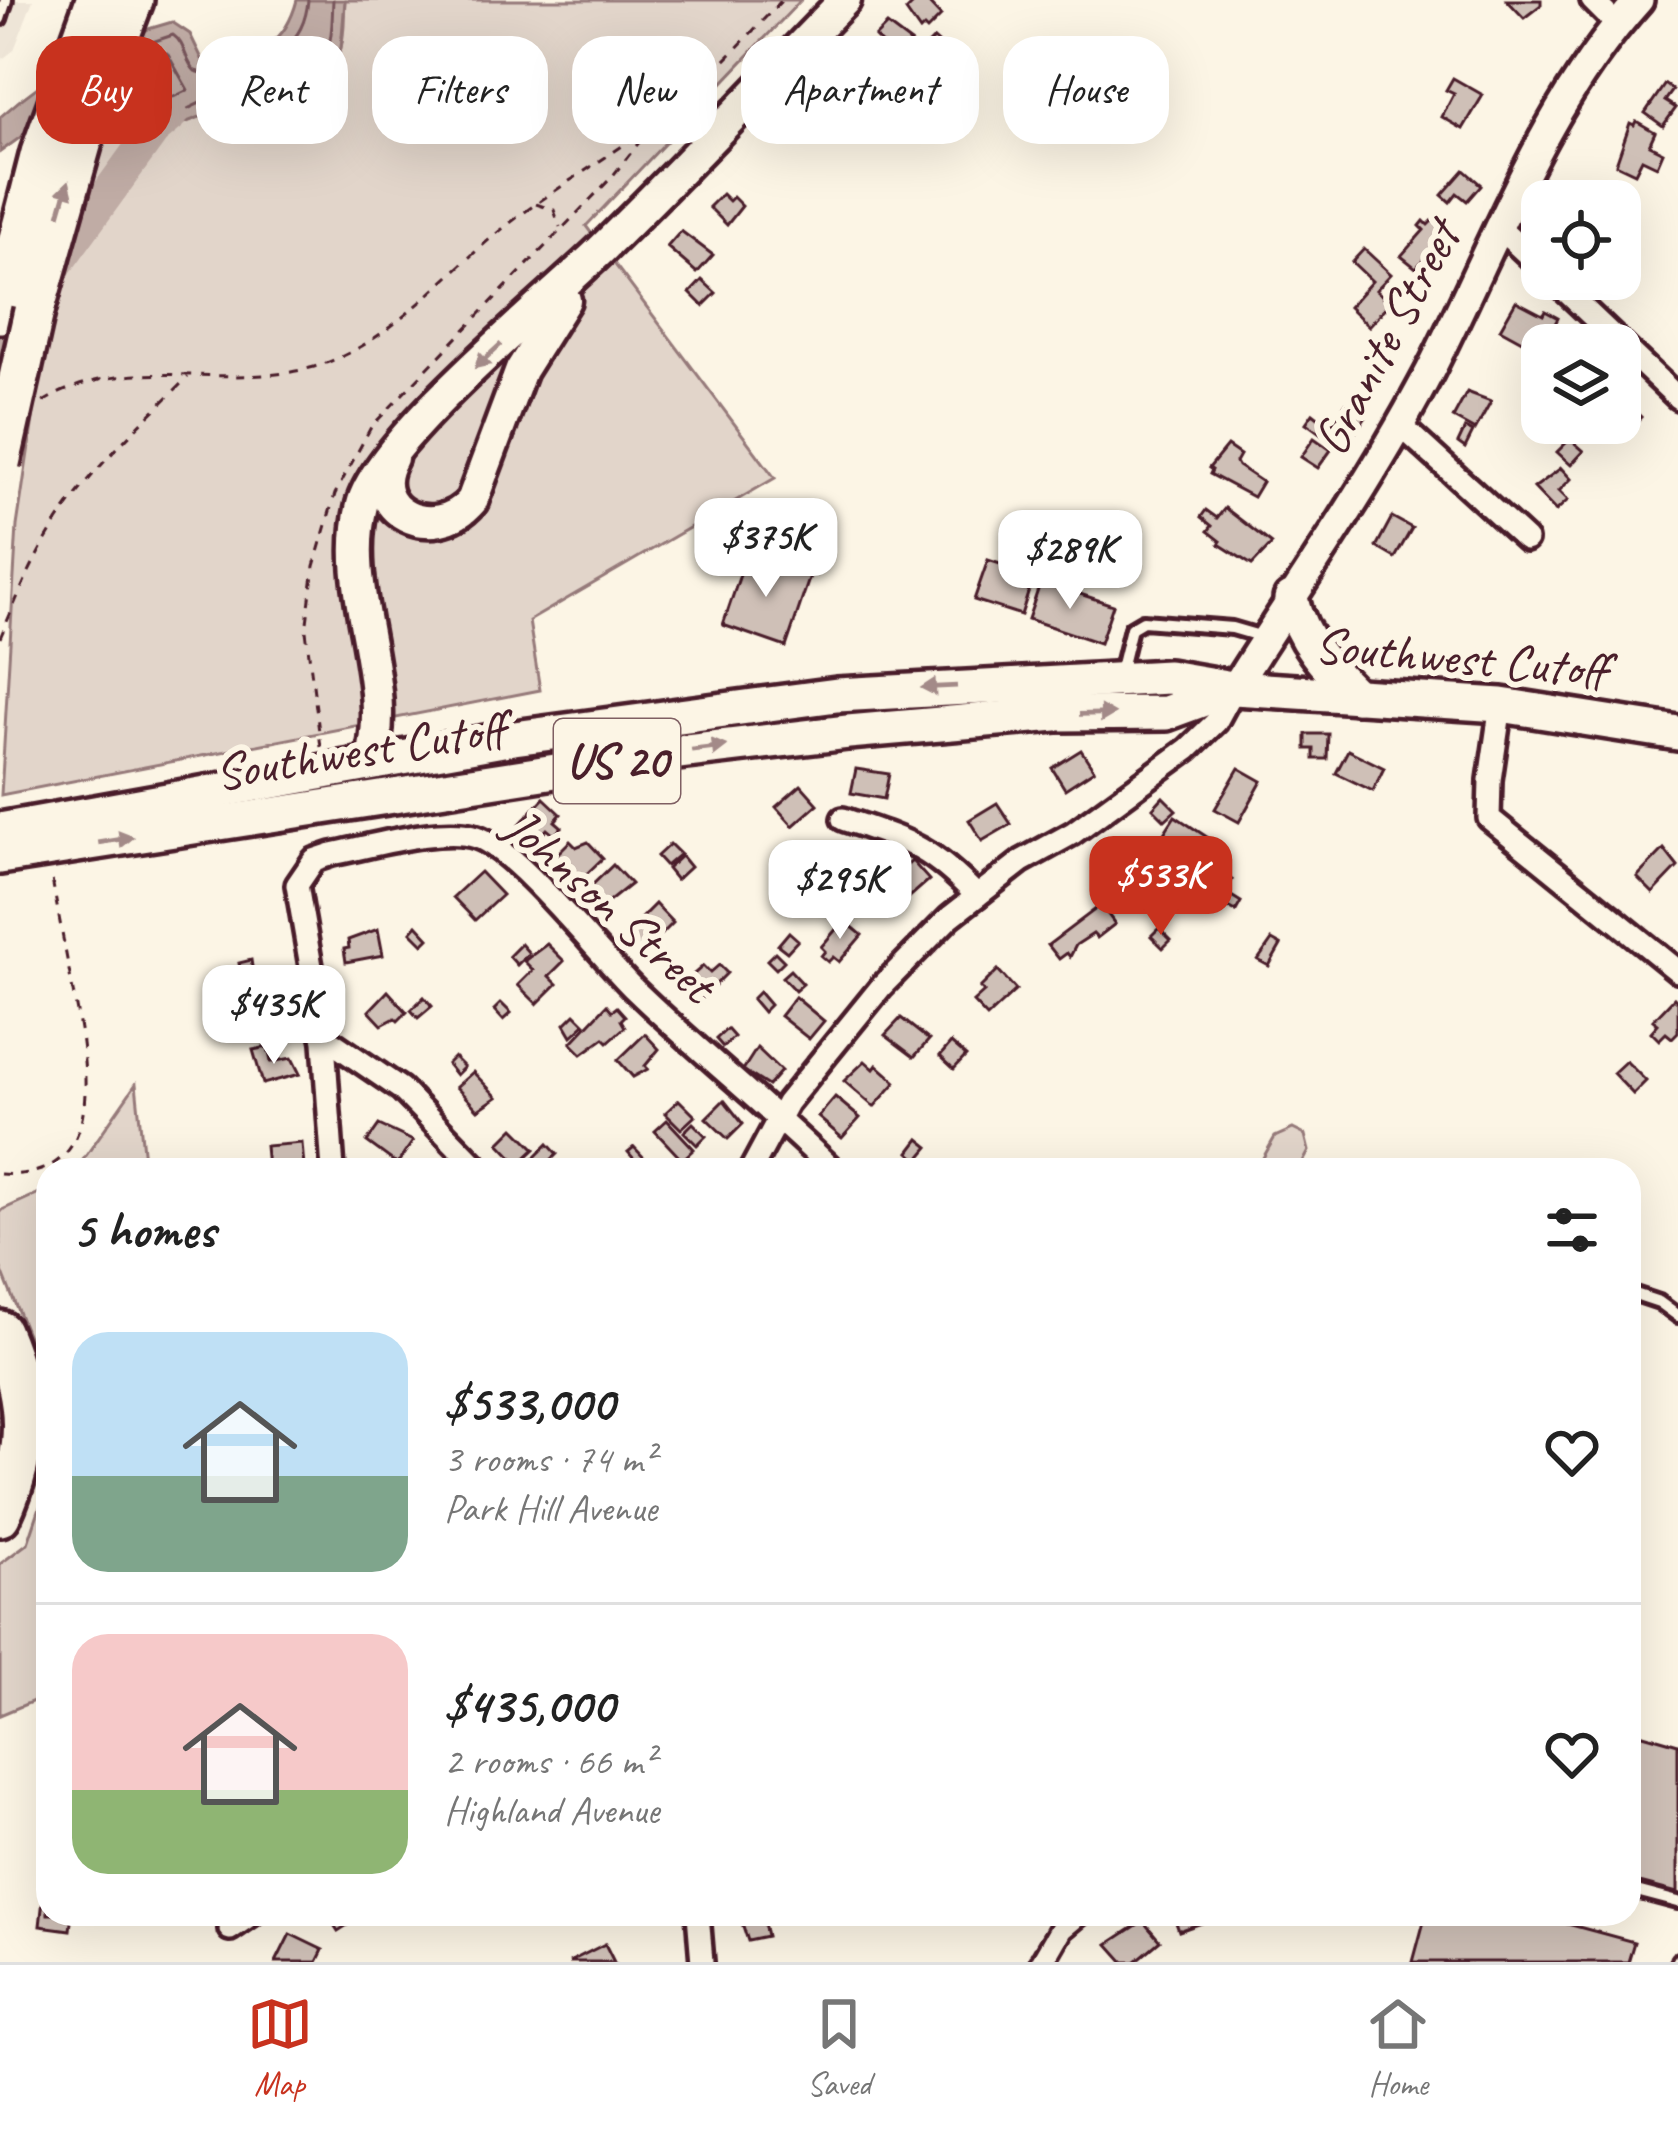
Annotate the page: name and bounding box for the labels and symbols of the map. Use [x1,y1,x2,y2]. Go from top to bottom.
one-way arrow [56,179,74,216]
street label: Granite Street [1298,205,1477,465]
one-way arrow [474,341,503,369]
pin: $375K [682,498,850,600]
pin: $289K [986,510,1154,612]
street label: Southwest Cutoff [1312,612,1620,703]
one-way arrow [920,678,957,697]
street label: Southwest Cutoff [210,694,520,805]
one-way arrow [1079,704,1117,723]
road number: US 20 [554,719,680,803]
one-way arrow [690,739,728,758]
street label: Johnson Street [490,792,732,1019]
one-way arrow [97,830,135,848]
pin: $533K [1077,836,1245,938]
pin: $295K [756,840,924,942]
pin: $435K [190,965,358,1067]

